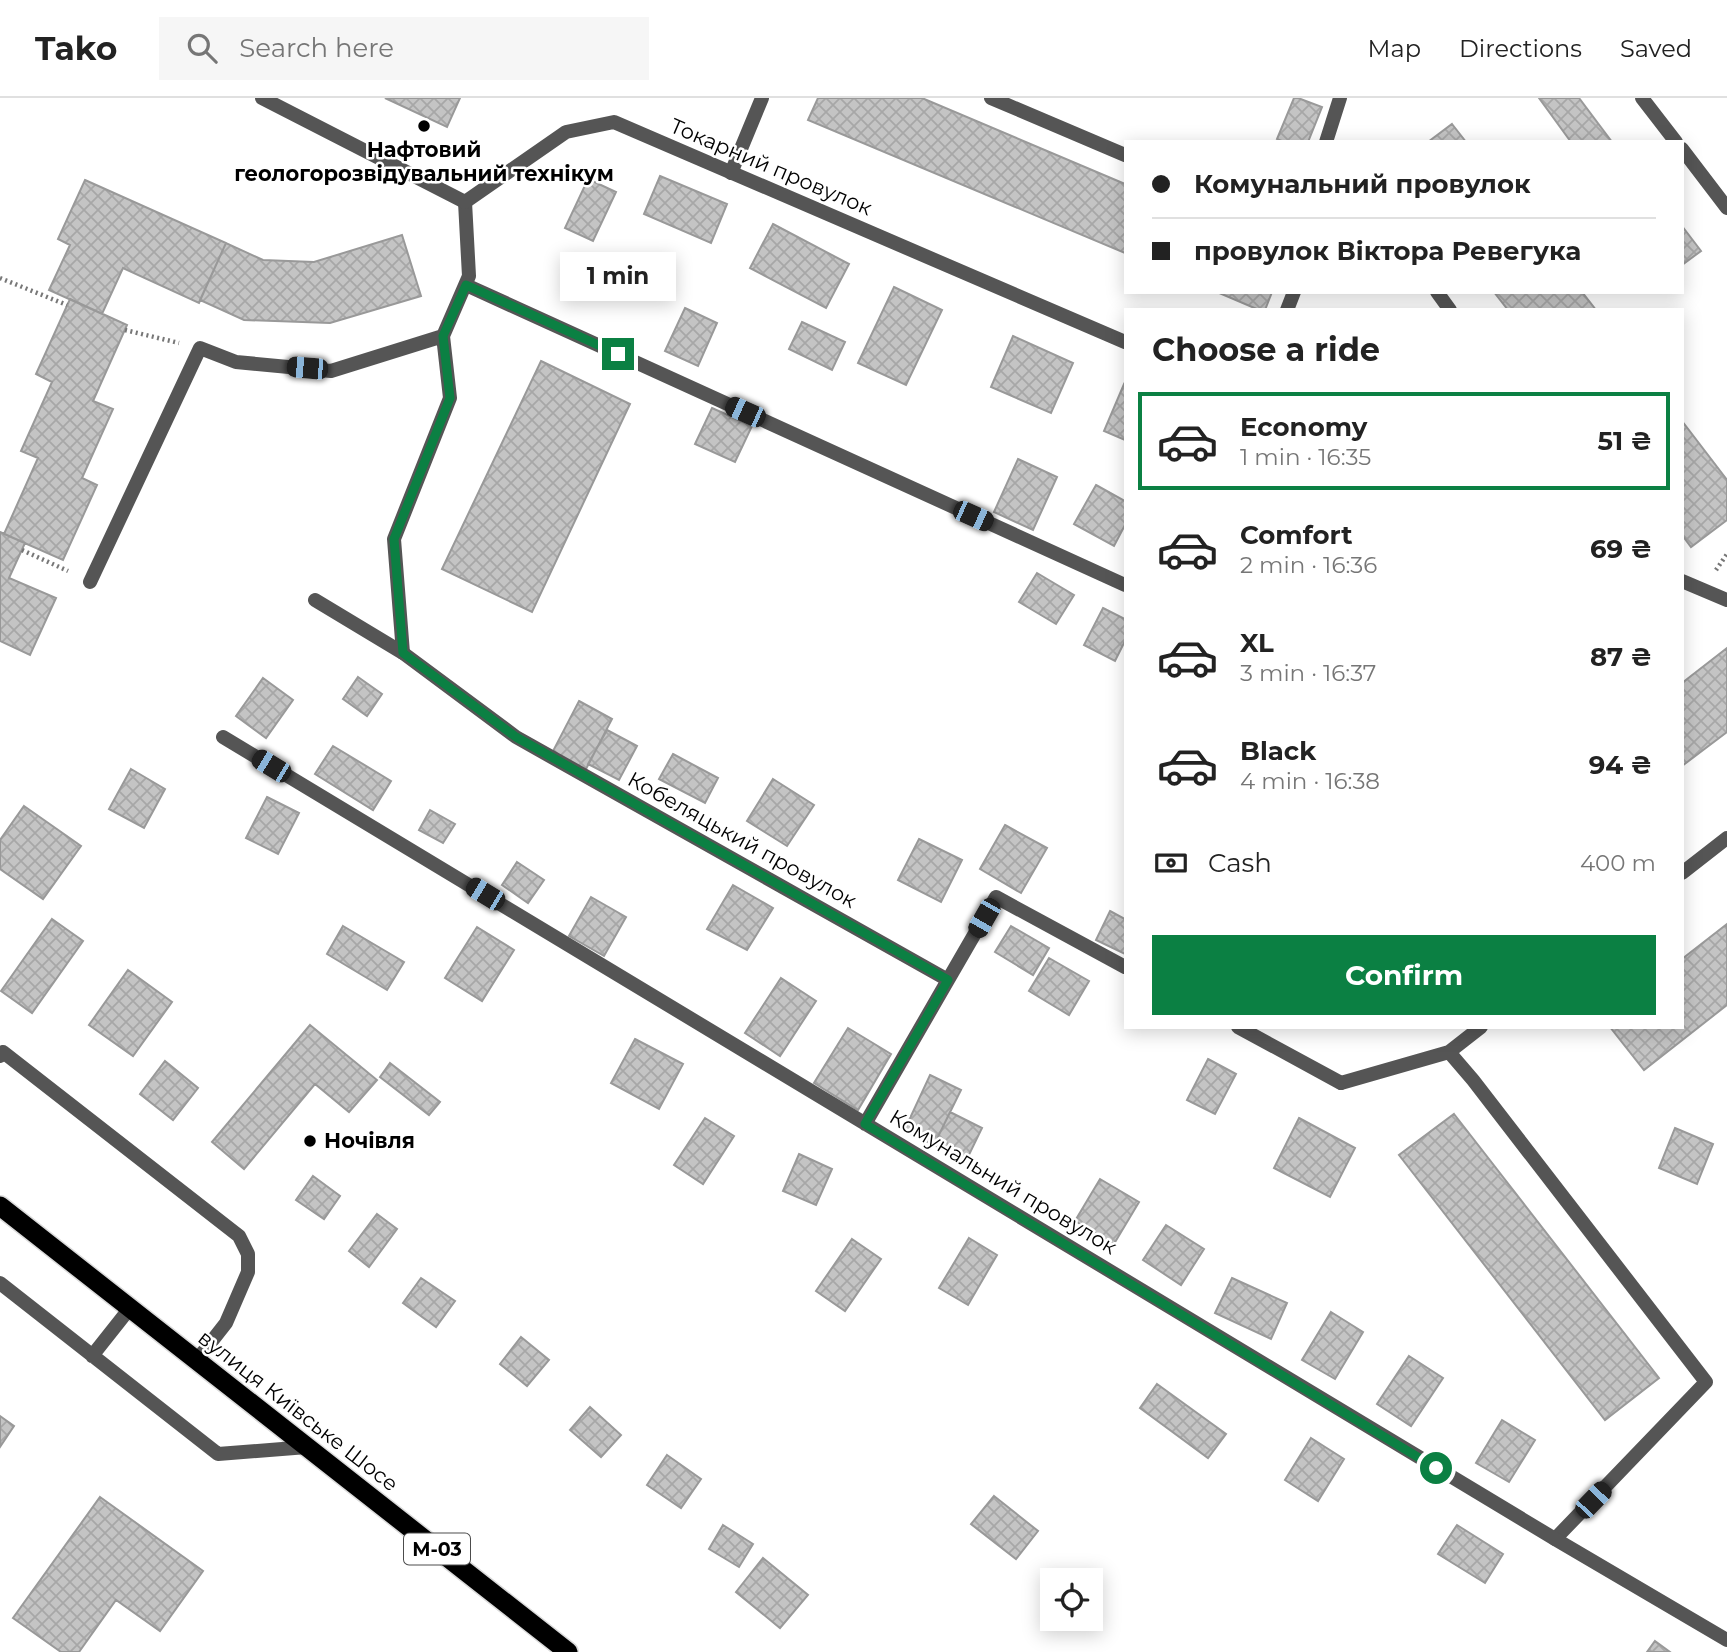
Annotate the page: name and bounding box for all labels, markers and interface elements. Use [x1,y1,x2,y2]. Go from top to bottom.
search box [159,17,649,80]
text: Tako [35,28,117,68]
icon: search [183,29,221,67]
text: Search here [239,32,394,64]
text: Map [1368,34,1421,63]
text: Directions [1459,34,1582,63]
text: Saved [1620,34,1692,63]
street label: Токарний провулок [667,113,876,220]
marker: Нафтовий геологорозвідувальний технікум [416,118,432,134]
place label: Нафтовий геологорозвідувальний технікум [234,137,614,186]
text: Комунальний провулок [1194,168,1531,200]
text: провулок Віктора Ревегука [1194,235,1581,267]
callout: 1 min [560,252,676,302]
text: 1 min [587,262,649,290]
text: Choose a ride [1152,330,1380,369]
route end [602,338,634,370]
car [286,356,329,380]
car [722,394,769,430]
icon: car [1156,410,1219,473]
text: Economy [1240,411,1367,443]
text: 51 ₴ [1598,425,1652,457]
text: 1 min · 16:35 [1240,443,1371,471]
car [950,498,997,534]
icon: car [1156,518,1219,581]
text: Comfort [1240,519,1352,551]
text: 69 ₴ [1590,533,1652,565]
text: 2 min · 16:36 [1240,551,1377,579]
icon: car [1156,626,1219,689]
text: XL [1240,627,1274,659]
text: 87 ₴ [1590,641,1652,673]
text: 3 min · 16:37 [1240,659,1376,687]
icon: car [1156,734,1219,797]
text: Black [1240,735,1316,767]
car [248,746,295,786]
text: 94 ₴ [1589,749,1652,781]
street label: Кобеляцький провулок [624,766,861,913]
text: 4 min · 16:38 [1240,767,1380,795]
icon: cash [1152,844,1190,882]
text: Cash [1208,847,1272,879]
text: 400 m [1580,849,1656,877]
car [462,874,509,914]
car [965,895,1004,941]
button: Confirm [1152,935,1656,1015]
street label: Комунальний провулок [885,1104,1121,1259]
place label: Ночівля [324,1128,415,1153]
marker: Ночівля [302,1133,318,1149]
street label: вулиця Київське Шосе [193,1325,403,1496]
route start [1420,1452,1452,1484]
car [1571,1478,1616,1522]
road number: М-03 [404,1534,470,1564]
map controls [1040,1568,1103,1631]
button: locate [1040,1568,1103,1631]

